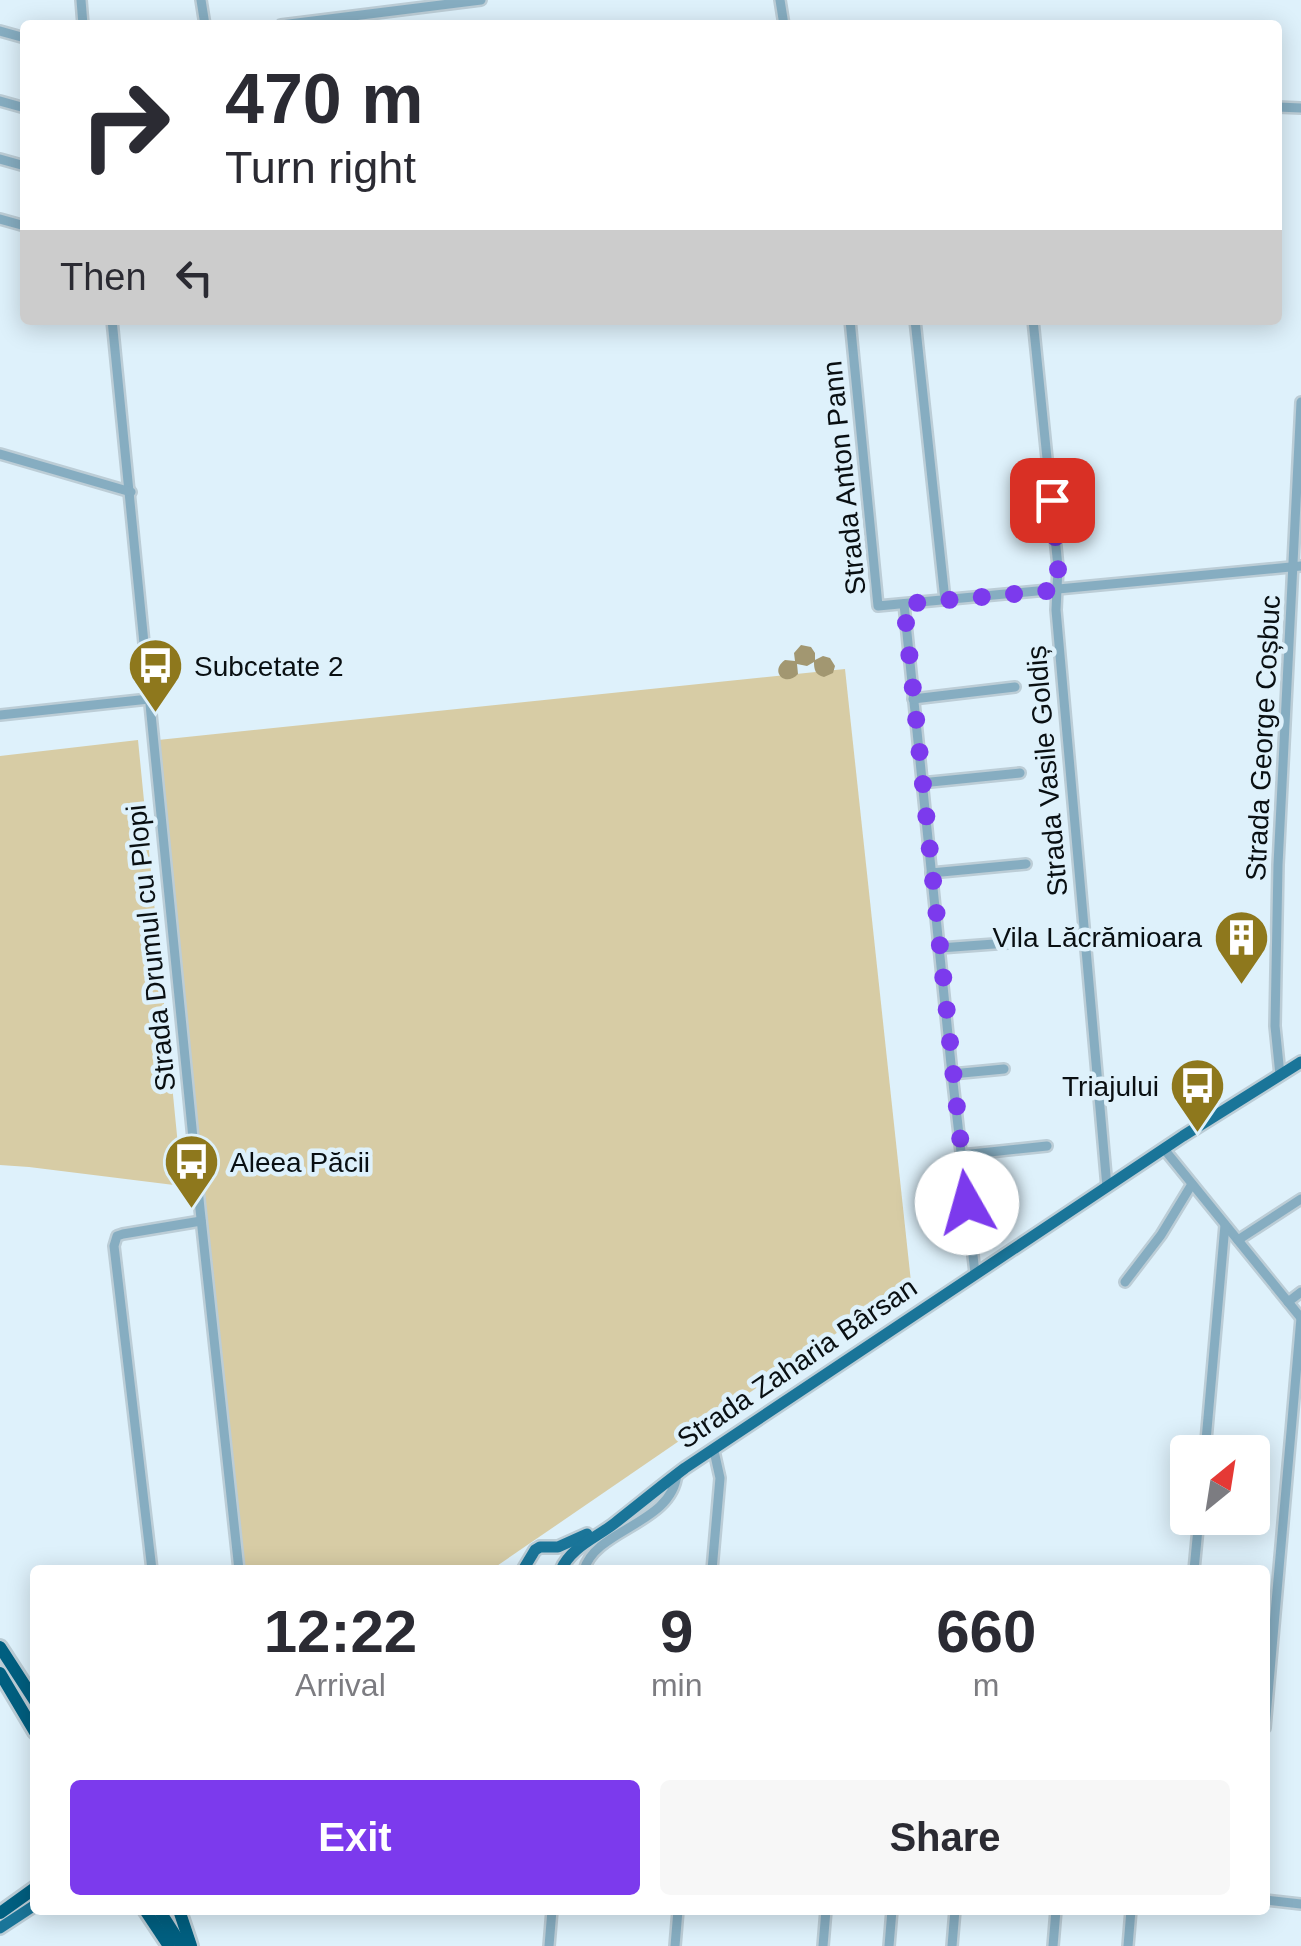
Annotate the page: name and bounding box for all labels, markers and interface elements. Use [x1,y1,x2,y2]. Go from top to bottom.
icon: right [60,60,190,190]
text: 470 m [225,60,423,138]
text: Turn right [225,142,416,193]
icon: left [167,250,222,305]
text: Then [60,256,147,298]
street label: Strada Anton Pann [816,359,872,597]
pin [1010,458,1095,543]
icon: arrive [1025,473,1080,528]
street label: Strada George Coșbuc [1240,594,1286,882]
bus stop icon: Subcetate 2 [125,636,185,715]
street label: Strada Vasile Goldiș [1021,644,1073,898]
place label: Subcetate 2 [194,651,343,682]
street label: Strada Drumul cu Plopi [121,803,181,1093]
building icon: Vila Lăcrămioara [1211,907,1271,986]
place label: Vila Lăcrămioara [992,922,1202,953]
bus stop icon: Triajului [1168,1056,1228,1135]
place label: Triajului [1062,1071,1159,1102]
bus stop icon: Aleea Păcii [161,1132,221,1211]
place label: Aleea Păcii [230,1147,370,1178]
position arrow [915,1151,1019,1255]
street label: Strada Zaharia Bârsan [672,1271,922,1455]
north arrow [1170,1435,1270,1535]
map controls [1170,1435,1270,1535]
text: 12:22 [264,1598,417,1665]
text: 9 [660,1598,693,1665]
text: 660 [936,1598,1036,1665]
text: Arrival [295,1667,386,1703]
text: min [651,1667,702,1703]
text: m [973,1667,1000,1703]
button: Exit [70,1780,640,1895]
button: Share [660,1780,1230,1895]

